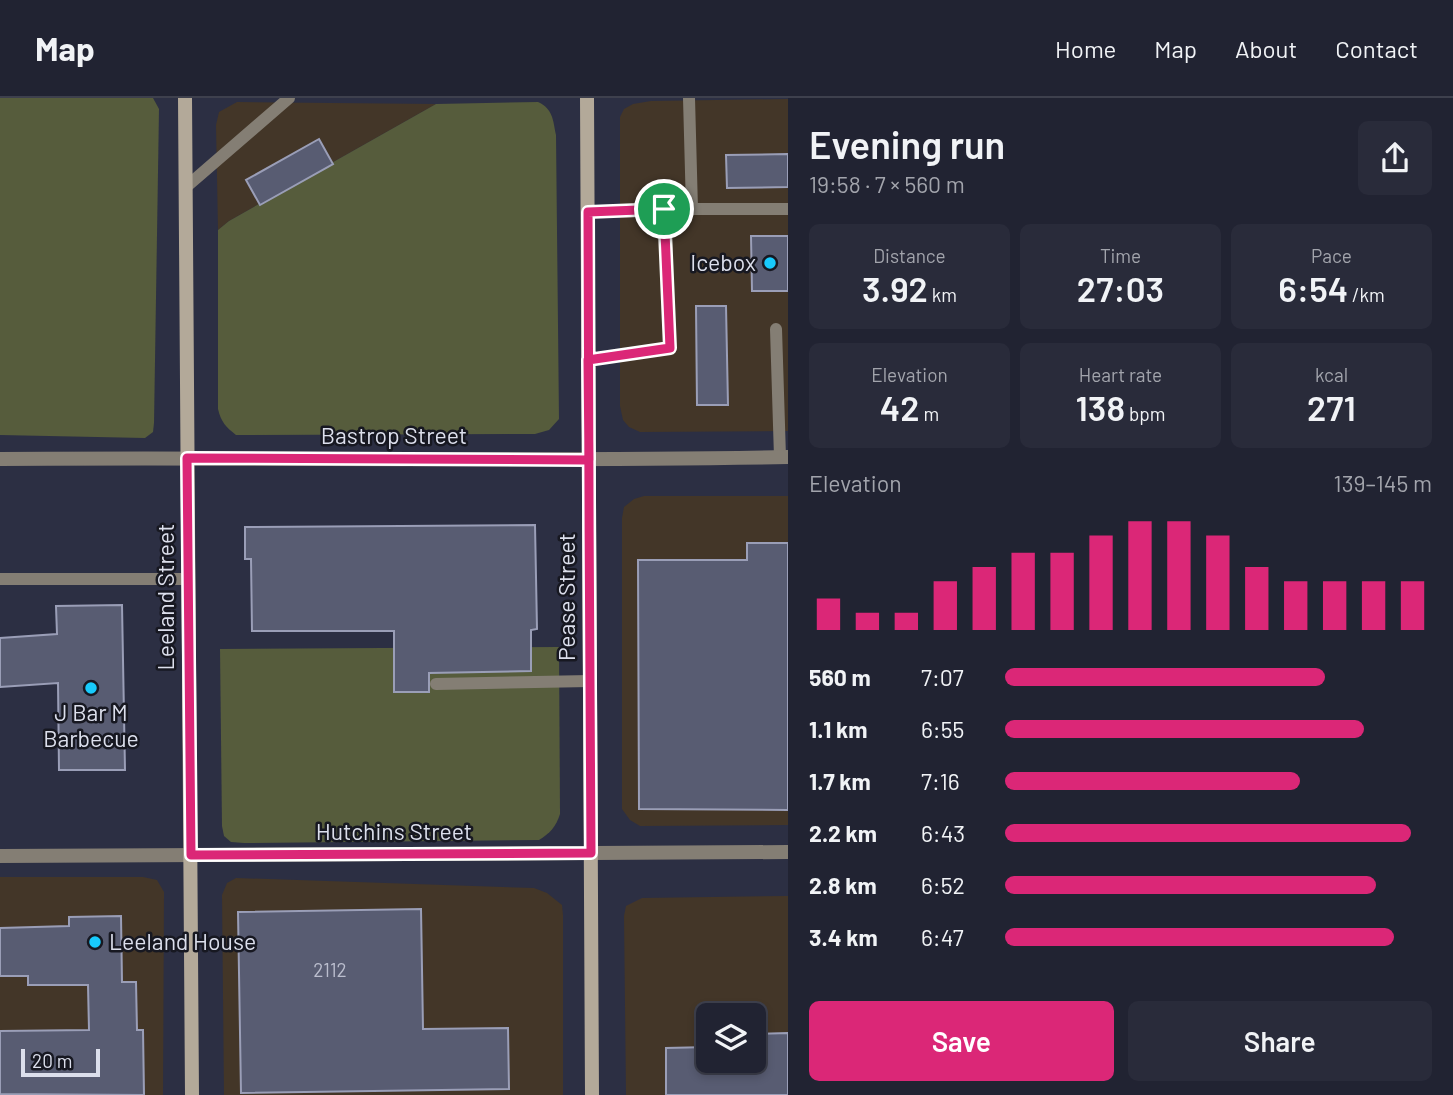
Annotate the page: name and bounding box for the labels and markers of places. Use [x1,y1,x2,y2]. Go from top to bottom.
pin [634,179,694,239]
place label: Icebox [690,248,756,276]
marker: Icebox [762,255,778,271]
marker: J Bar M Barbecue [83,680,99,696]
place label: J Bar M Barbecue [43,698,139,752]
place label: Leeland House [109,927,256,955]
marker: Leeland House [87,934,103,950]

